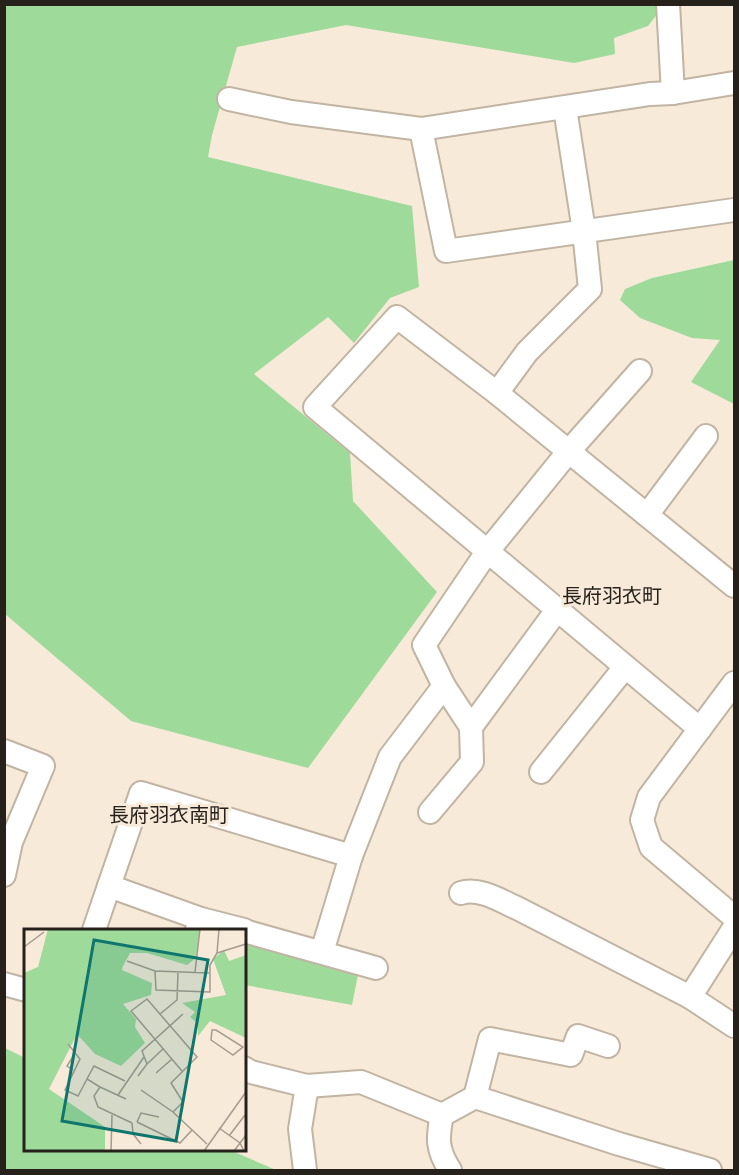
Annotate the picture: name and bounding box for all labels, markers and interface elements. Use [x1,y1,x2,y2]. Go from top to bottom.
district label: 長府羽衣町 [562,583,662,609]
district label: 長府羽衣南町 [109,802,229,828]
inset map [24,929,246,1151]

